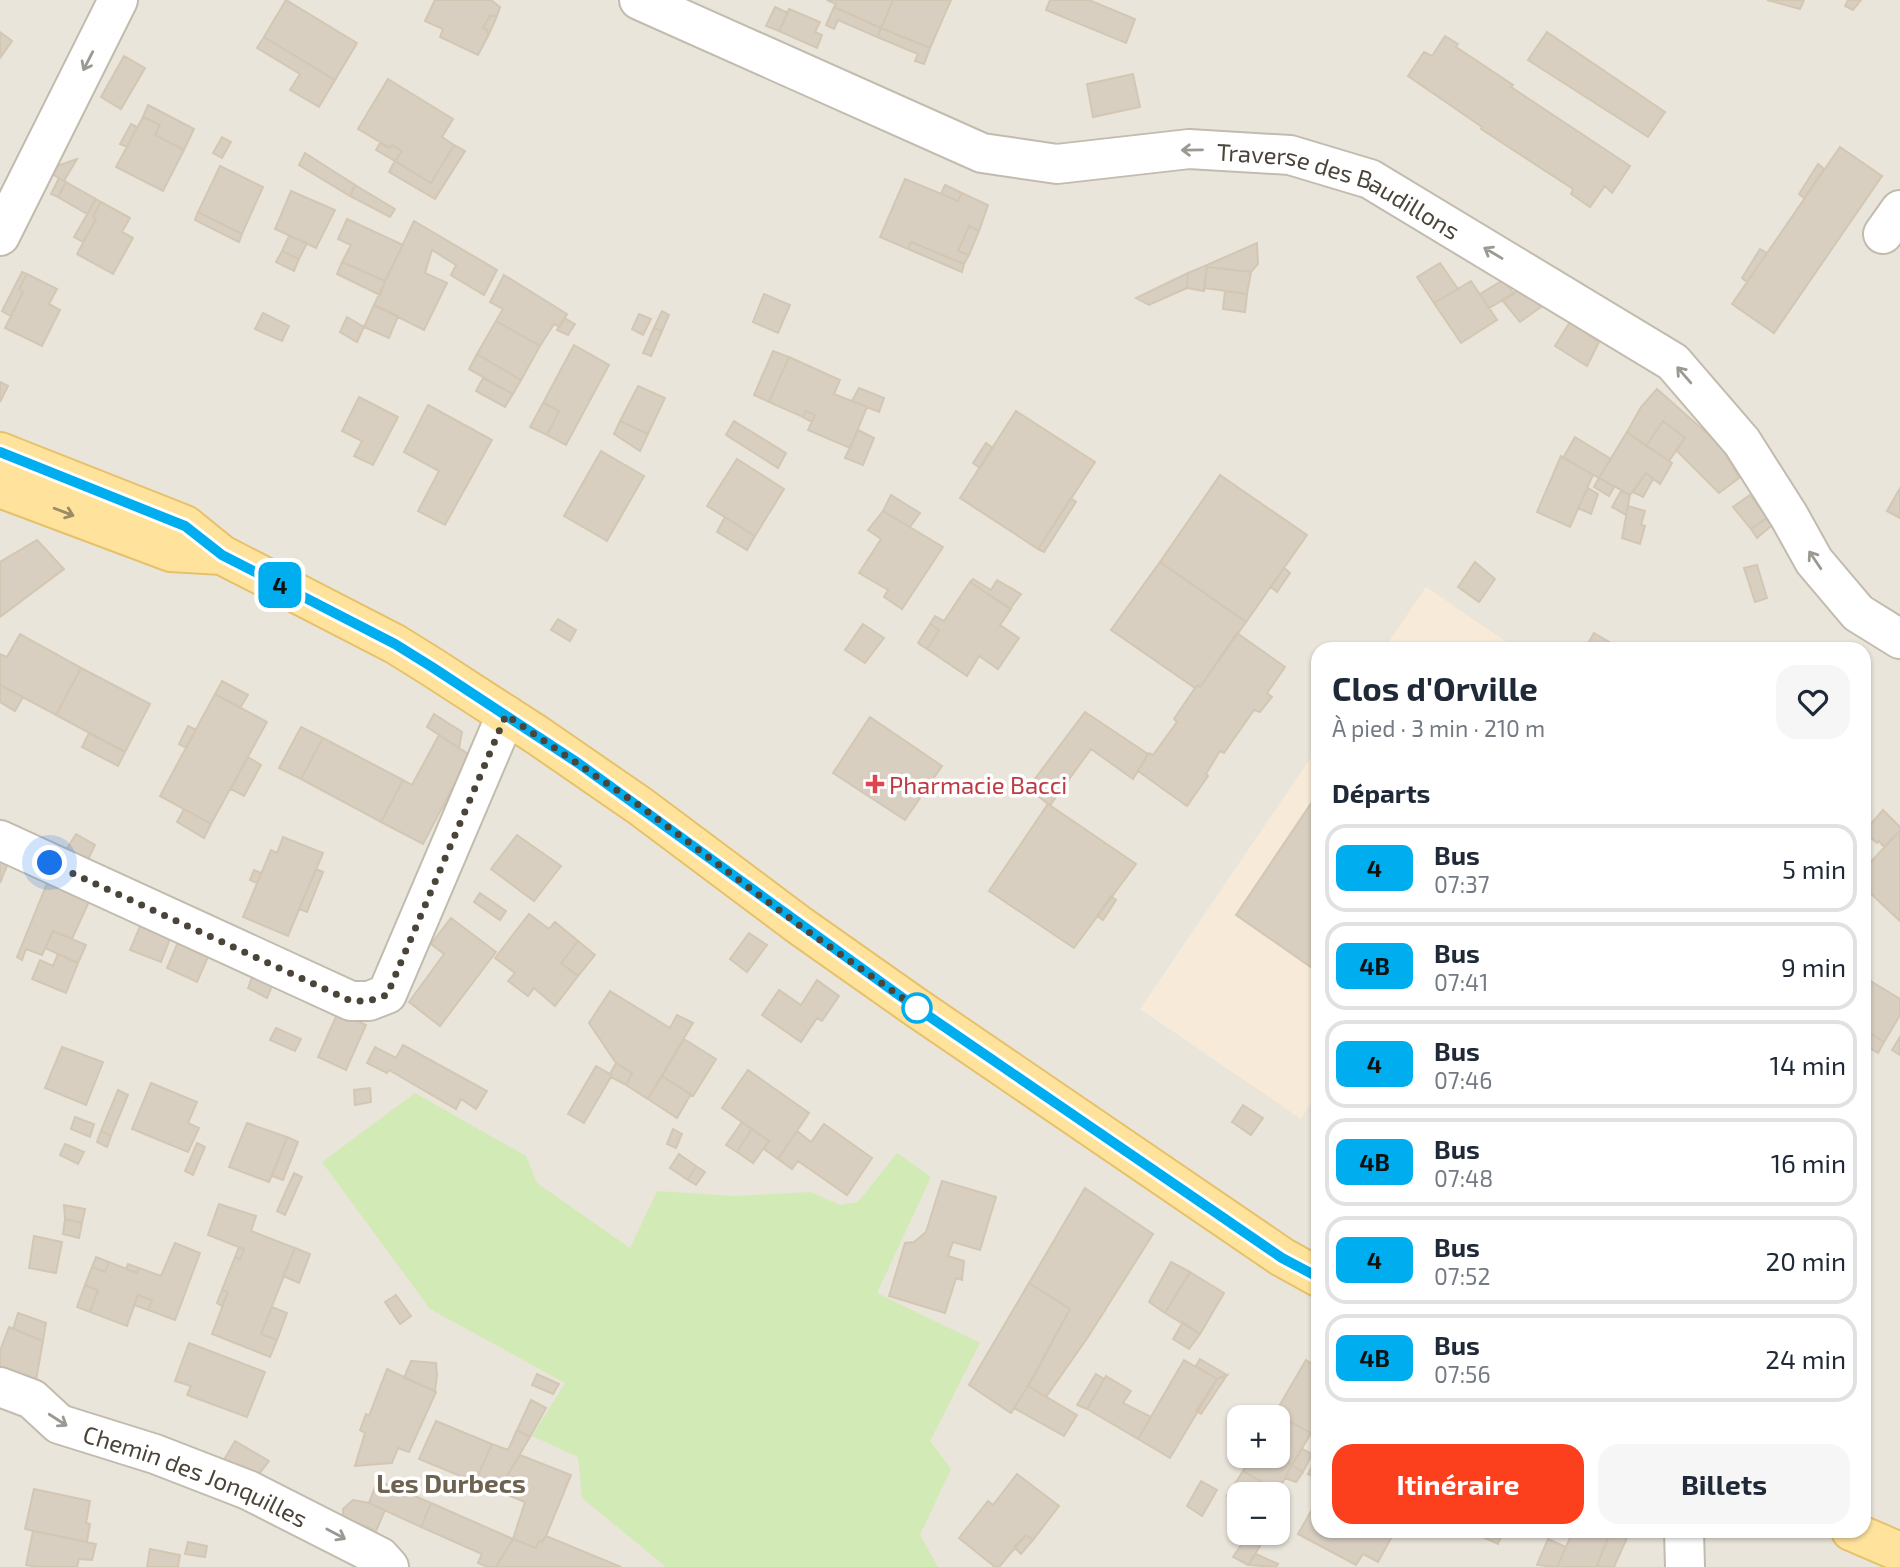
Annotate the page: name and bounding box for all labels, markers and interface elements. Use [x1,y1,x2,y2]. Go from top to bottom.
one-way arrow [80,50,94,71]
street label: Traverse des Baudillons [1216,136,1466,245]
one-way arrow [1181,143,1204,157]
one-way arrow [1483,246,1503,260]
one-way arrow [1676,366,1692,384]
one-way arrow [53,506,74,519]
one-way arrow [1808,551,1822,570]
line badge: 4 [257,562,303,608]
text: 4 [272,570,288,599]
button: heart [1776,665,1850,739]
text: Clos d'Orville [1332,668,1538,708]
text: À pied · 3 min · 210 m [1332,714,1545,742]
place label: Pharmacie Bacci [889,770,1067,799]
marker: Pharmacie Bacci [867,776,883,792]
text: Départs [1332,777,1430,808]
text: Bus [1434,839,1480,870]
your location [32,845,67,880]
text: 4 [1367,853,1382,882]
text: 5 min [1782,853,1846,884]
text: 07:37 [1434,870,1490,898]
text: Bus [1434,937,1480,968]
text: 4B [1359,951,1390,980]
text: 9 min [1781,951,1846,982]
text: 07:41 [1434,968,1488,996]
unlabelled marker [902,993,932,1023]
text: Bus [1434,1035,1480,1066]
text: 4 [1367,1049,1382,1078]
text: 14 min [1770,1049,1846,1080]
text: 07:46 [1434,1066,1492,1094]
text: Bus [1434,1133,1480,1164]
text: 4B [1359,1147,1390,1176]
text: 16 min [1771,1147,1846,1178]
text: 07:48 [1434,1164,1493,1192]
text: Bus [1434,1231,1480,1262]
text: 4 [1367,1245,1382,1274]
text: 20 min [1766,1245,1846,1276]
text: 07:52 [1434,1262,1490,1290]
text: Bus [1434,1329,1480,1360]
text: 4B [1359,1343,1390,1372]
text: 24 min [1765,1343,1846,1374]
text: 07:56 [1434,1360,1491,1388]
map controls [1227,1405,1290,1545]
button: + [1227,1405,1290,1468]
one-way arrow [48,1413,67,1428]
street label: Chemin des Jonquilles [80,1418,313,1532]
button: Itinéraire [1332,1444,1584,1524]
button: Billets [1598,1444,1850,1524]
district label: Les Durbecs [376,1467,526,1498]
button: − [1227,1482,1290,1545]
one-way arrow [325,1527,346,1541]

